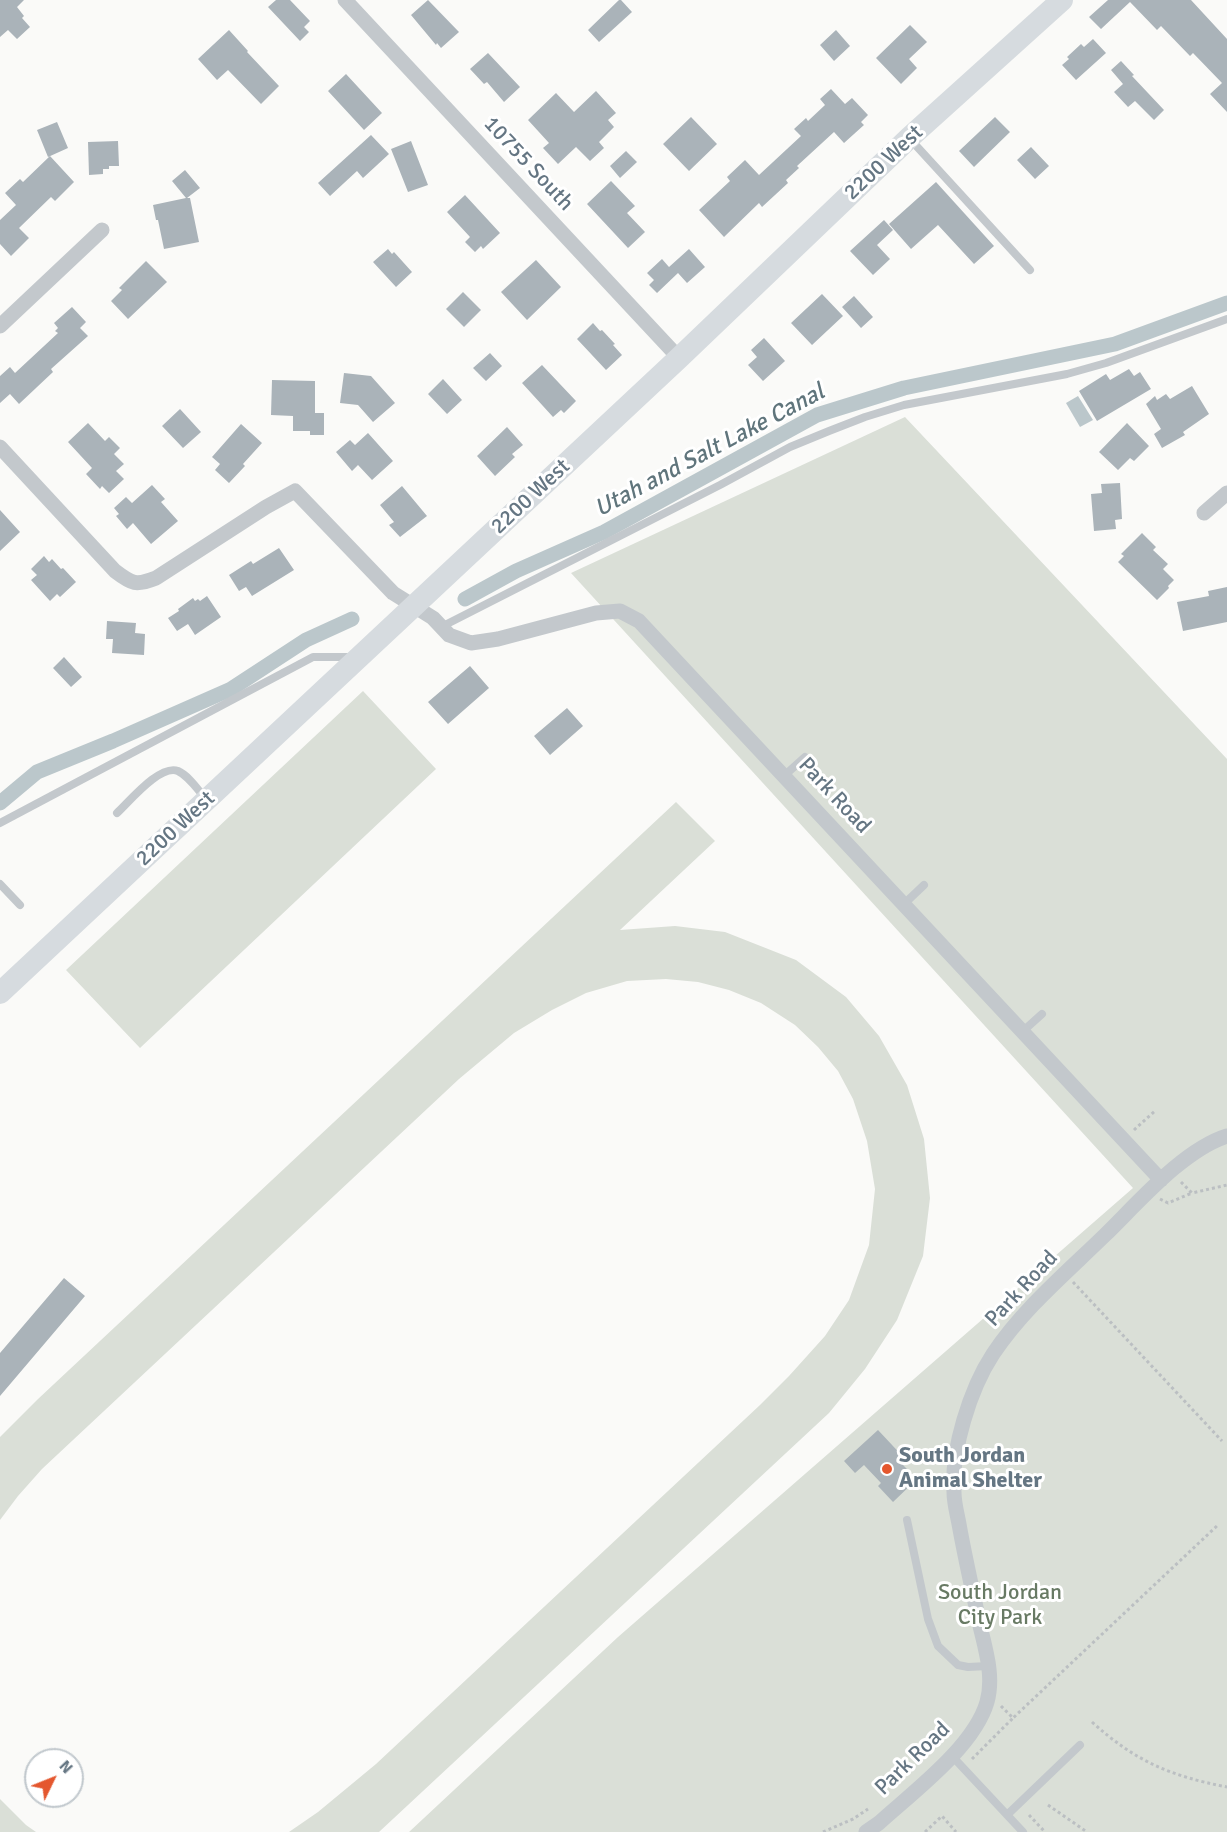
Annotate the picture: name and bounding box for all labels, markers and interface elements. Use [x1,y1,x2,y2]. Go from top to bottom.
street label: 10755 South [478,111,578,217]
street label: 2200 West [839,120,929,206]
water label: Utah and Salt Lake Canal [590,378,830,524]
street label: 2200 West [486,454,576,540]
street label: Park Road [792,753,876,839]
street label: 2200 West [131,786,221,872]
street label: Park Road [980,1246,1064,1332]
place label: South Jordan Animal Shelter [899,1443,1042,1494]
marker: South Jordan Animal Shelter [880,1462,894,1476]
park label: South Jordan City Park [938,1580,1062,1632]
street label: Park Road [870,1717,956,1801]
north arrow [24,1748,84,1808]
text: N [55,1756,77,1778]

